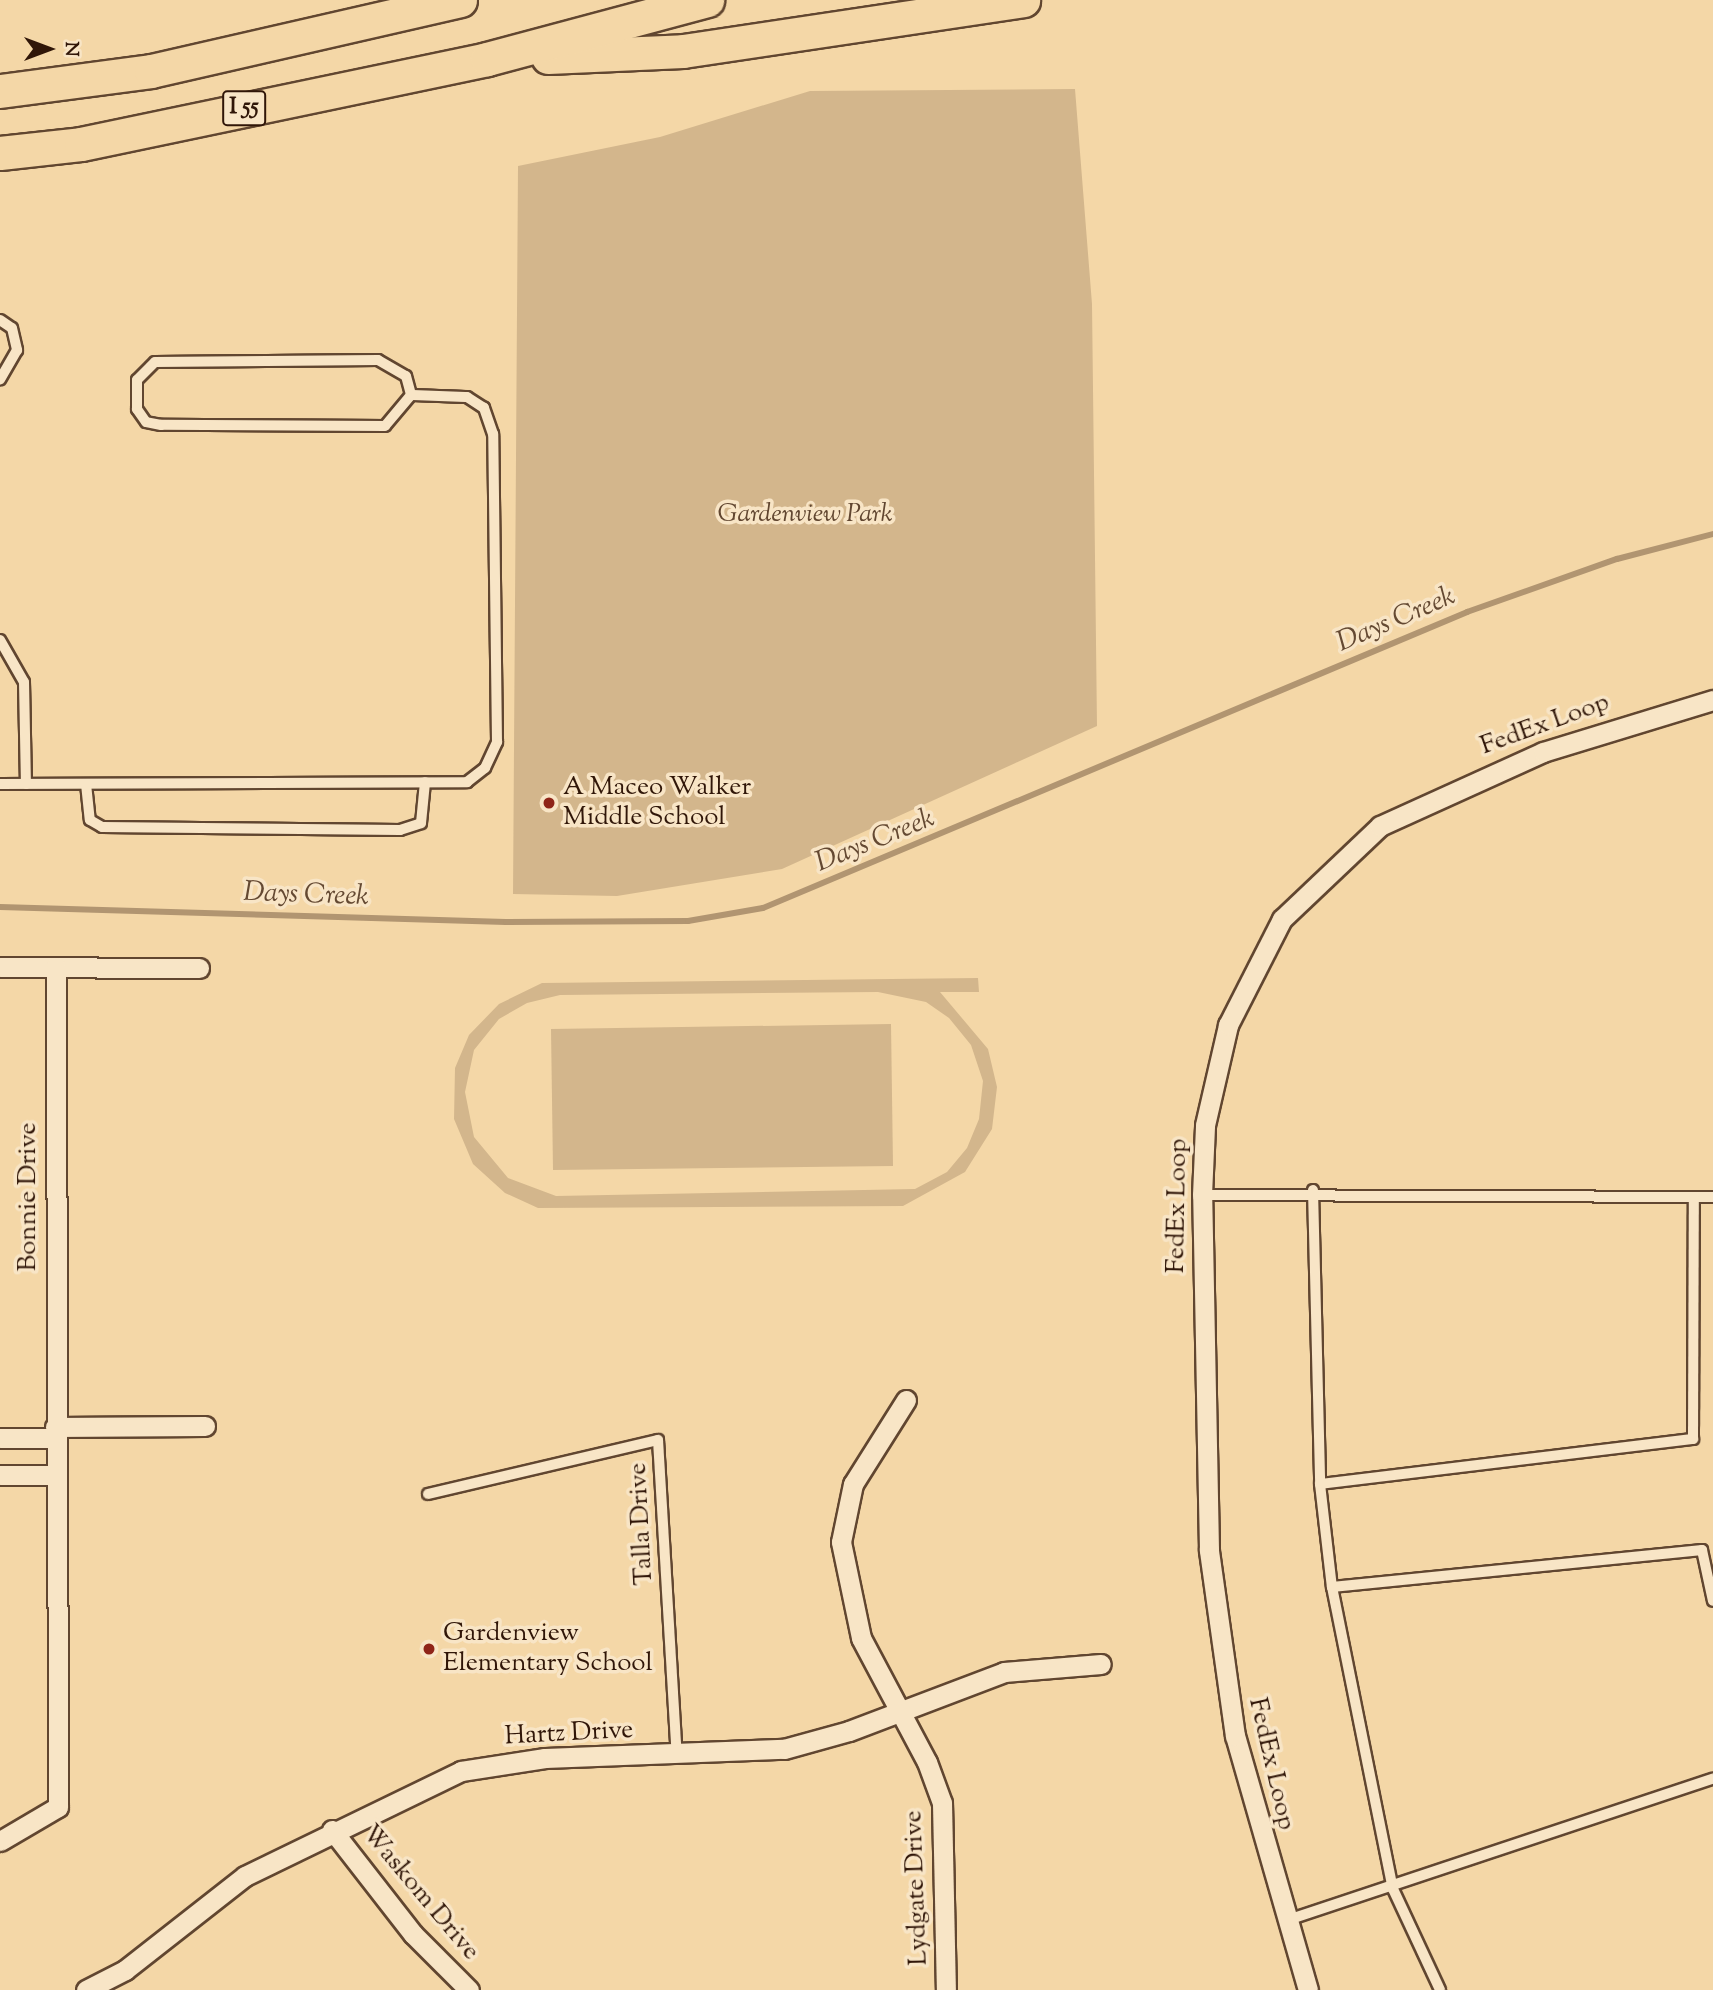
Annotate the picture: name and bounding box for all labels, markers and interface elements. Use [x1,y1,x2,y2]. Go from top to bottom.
north arrow [14,14,84,84]
text: N [57,41,84,57]
road number: I 55 [221,88,267,128]
park label: Gardenview Park [718,499,892,531]
water label: Days Creek [1332,580,1460,660]
street label: FedEx Loop [1476,687,1614,763]
place label: A Maceo Walker Middle School [563,772,751,834]
marker: A Maceo Walker Middle School [541,795,557,811]
water label: Days Creek [811,802,939,880]
water label: Days Creek [243,876,369,914]
street label: Bonnie Drive [13,1123,45,1271]
street label: FedEx Loop [1161,1138,1195,1274]
street label: Talla Drive [623,1462,661,1586]
place label: Gardenview Elementary School [443,1618,653,1680]
marker: Gardenview Elementary School [421,1641,437,1657]
street label: FedEx Loop [1241,1695,1301,1833]
street label: Hartz Drive [504,1715,634,1753]
street label: Lydgate Drive [899,1810,935,1966]
street label: Waskom Drive [354,1819,486,1967]

